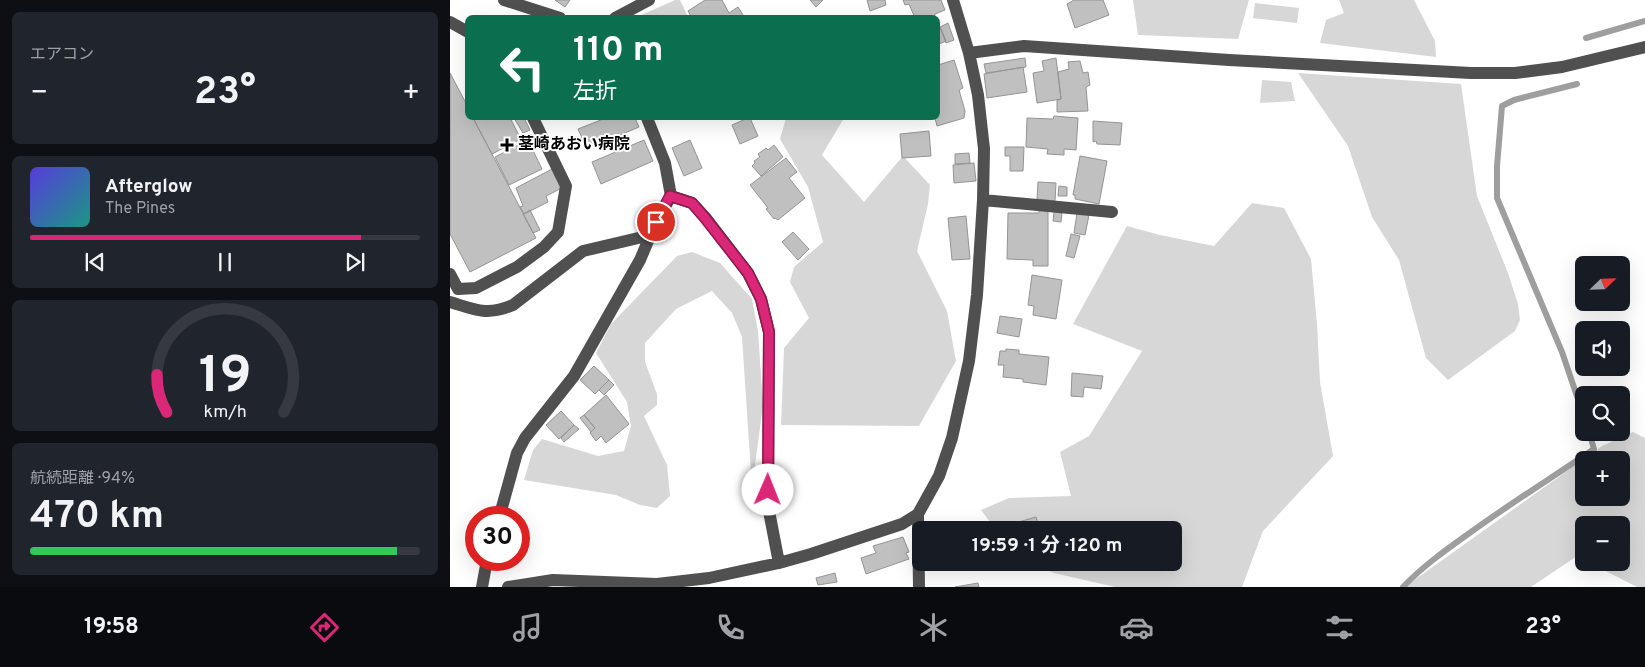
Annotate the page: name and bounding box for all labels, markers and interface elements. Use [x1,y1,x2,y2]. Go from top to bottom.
text: 110 m [573,29,663,73]
icon: left [490,35,555,100]
text: エアコン [30,45,94,65]
text: 23° [194,69,256,118]
text: − [30,76,48,112]
text: + [402,76,420,112]
text: 左折 [573,79,617,106]
place label: 茎崎あおい病院 [518,135,630,155]
marker: 茎崎あおい病院 [500,138,514,152]
text: Afterglow [105,175,193,199]
text: The Pines [105,199,175,219]
pin [635,201,677,243]
icon: arrive [642,208,670,236]
icon: previous [81,248,109,276]
icon: pause [211,248,239,276]
icon: next [341,248,369,276]
north arrow [1575,256,1630,311]
map controls [1575,256,1630,571]
button: sound [1575,321,1630,376]
text: 19 [199,345,251,411]
button: search [1575,386,1630,441]
text: km/h [203,401,247,424]
button: + [1575,451,1630,506]
position arrow [741,463,793,515]
text: 航続距離 · 94% [30,469,135,489]
text: 470 km [30,493,164,542]
speed limit sign: 30 [465,506,530,571]
button: − [1575,516,1630,571]
text: 19:59 · 1 分 · 120 m [972,534,1122,558]
icon: directions [307,610,342,645]
icon: music [510,610,545,645]
icon: phone [713,610,748,645]
icon: climate [916,610,951,645]
icon: car [1119,610,1154,645]
icon: filters [1322,610,1357,645]
text: 19:58 [84,614,139,641]
text: 23° [1525,614,1561,641]

